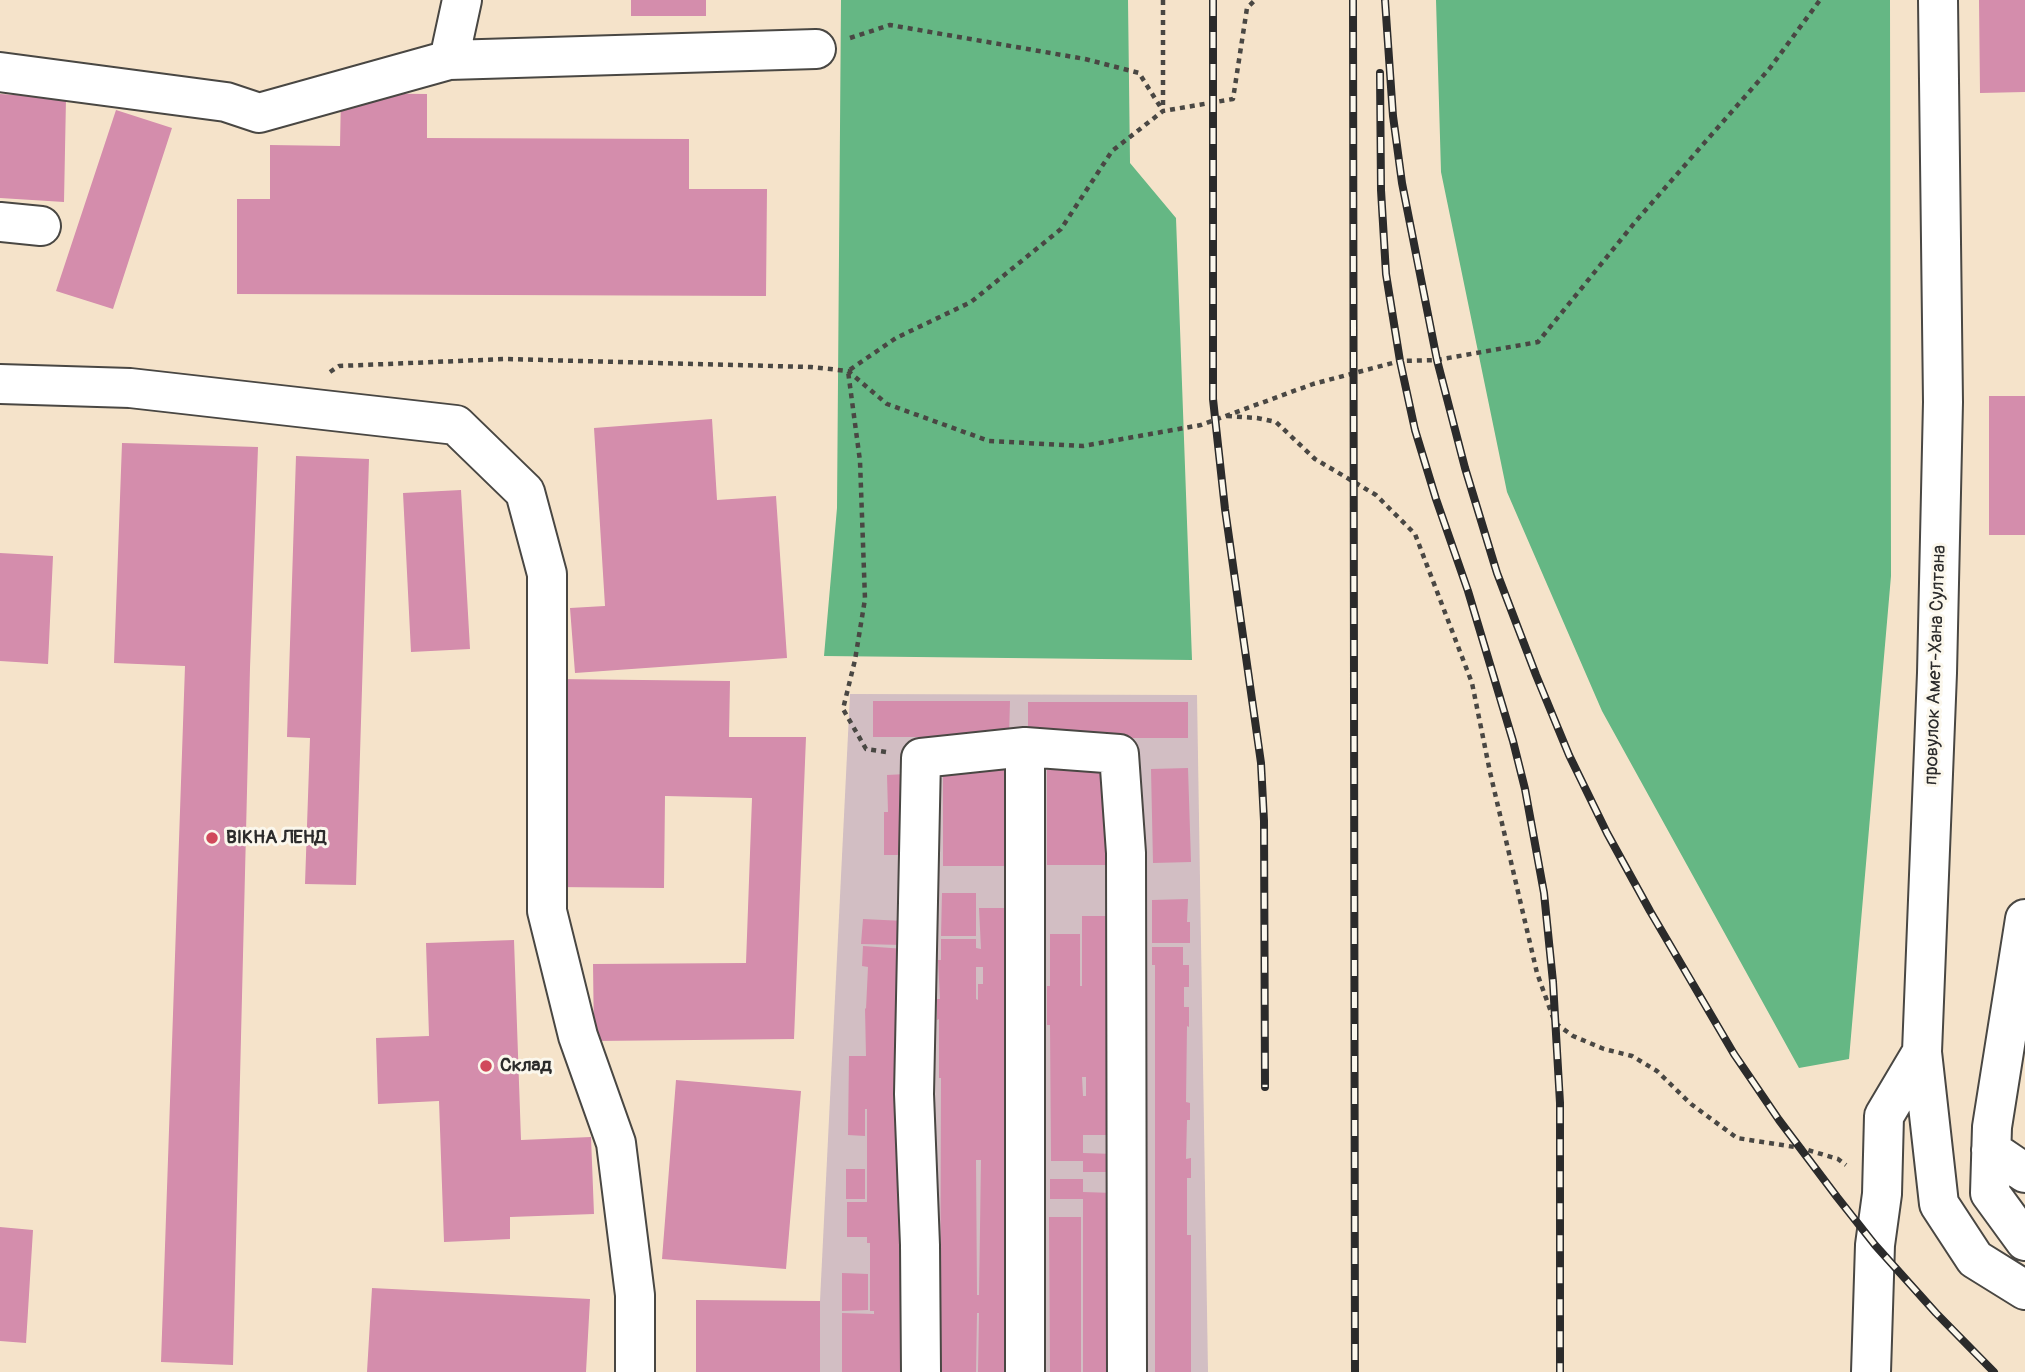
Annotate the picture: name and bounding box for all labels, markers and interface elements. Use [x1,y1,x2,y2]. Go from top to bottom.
street label: провулок Амет-Хана Султана [1920,545,1952,785]
place label: ВІКНА ЛЕНД [226,827,326,849]
marker: ВІКНА ЛЕНД [204,830,220,846]
place label: Склад [500,1055,552,1077]
marker: Склад [478,1058,494,1074]

